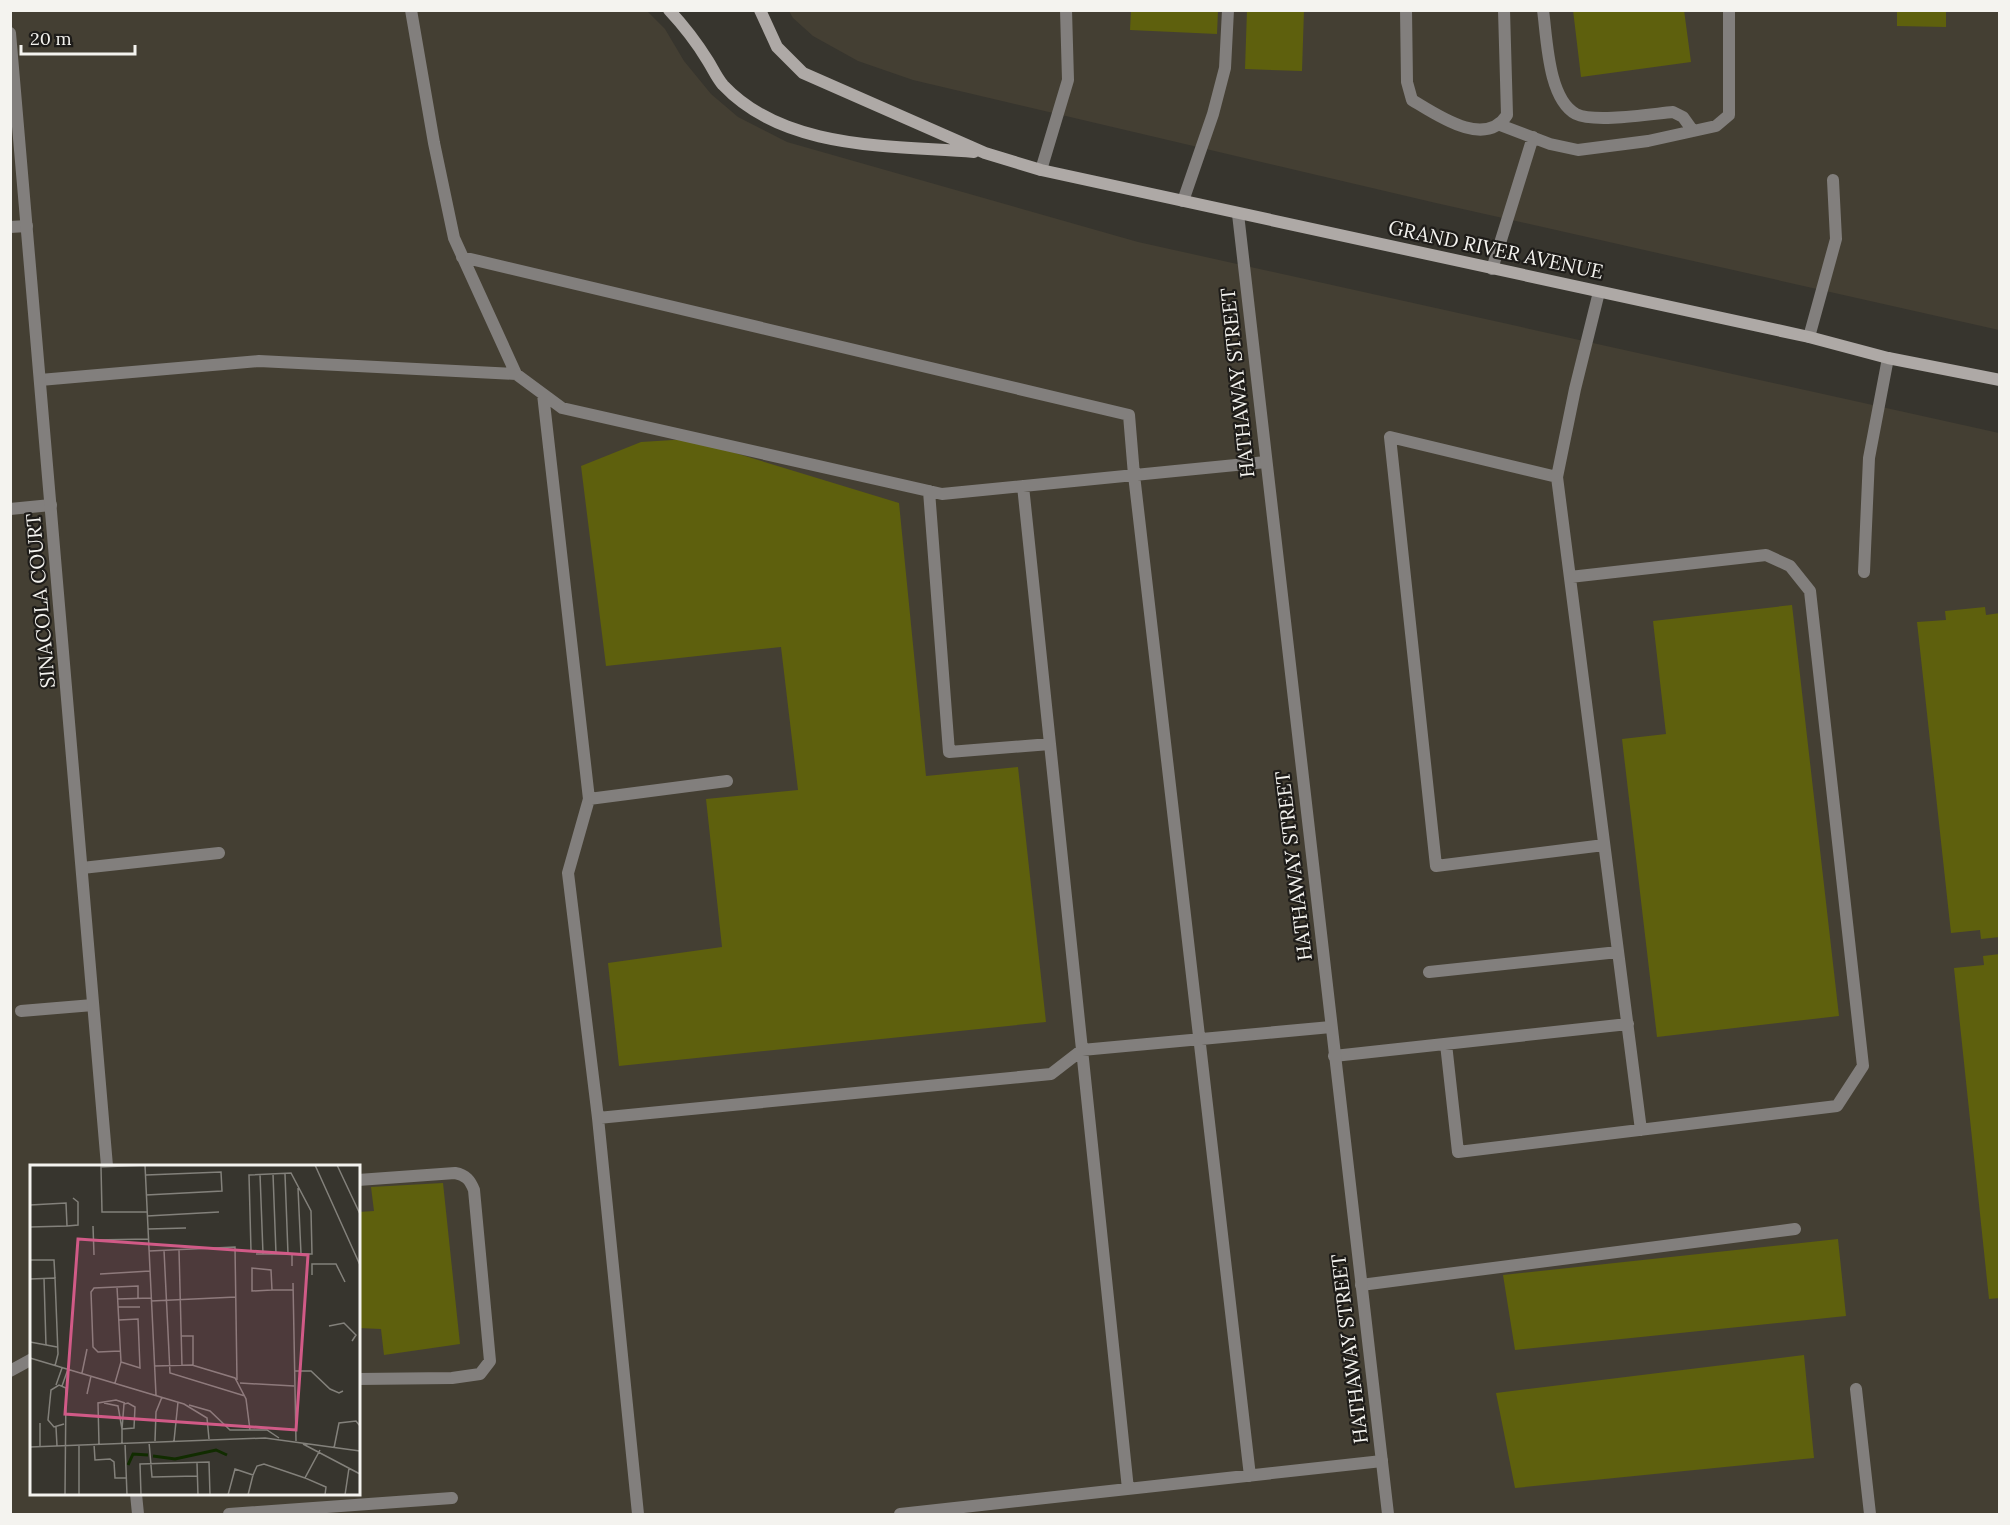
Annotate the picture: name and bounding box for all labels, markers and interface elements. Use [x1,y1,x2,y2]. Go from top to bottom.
scale bar [21,18,135,56]
text: 20 m [30,27,72,50]
street label: GRAND RIVER AVENUE [1386,214,1606,284]
street label: HATHAWAY STREET [1215,287,1259,479]
street label: SINACOLA COURT [20,512,60,689]
street label: HATHAWAY STREET [1269,770,1317,962]
inset map [30,1165,360,1495]
street label: HATHAWAY STREET [1325,1253,1373,1445]

